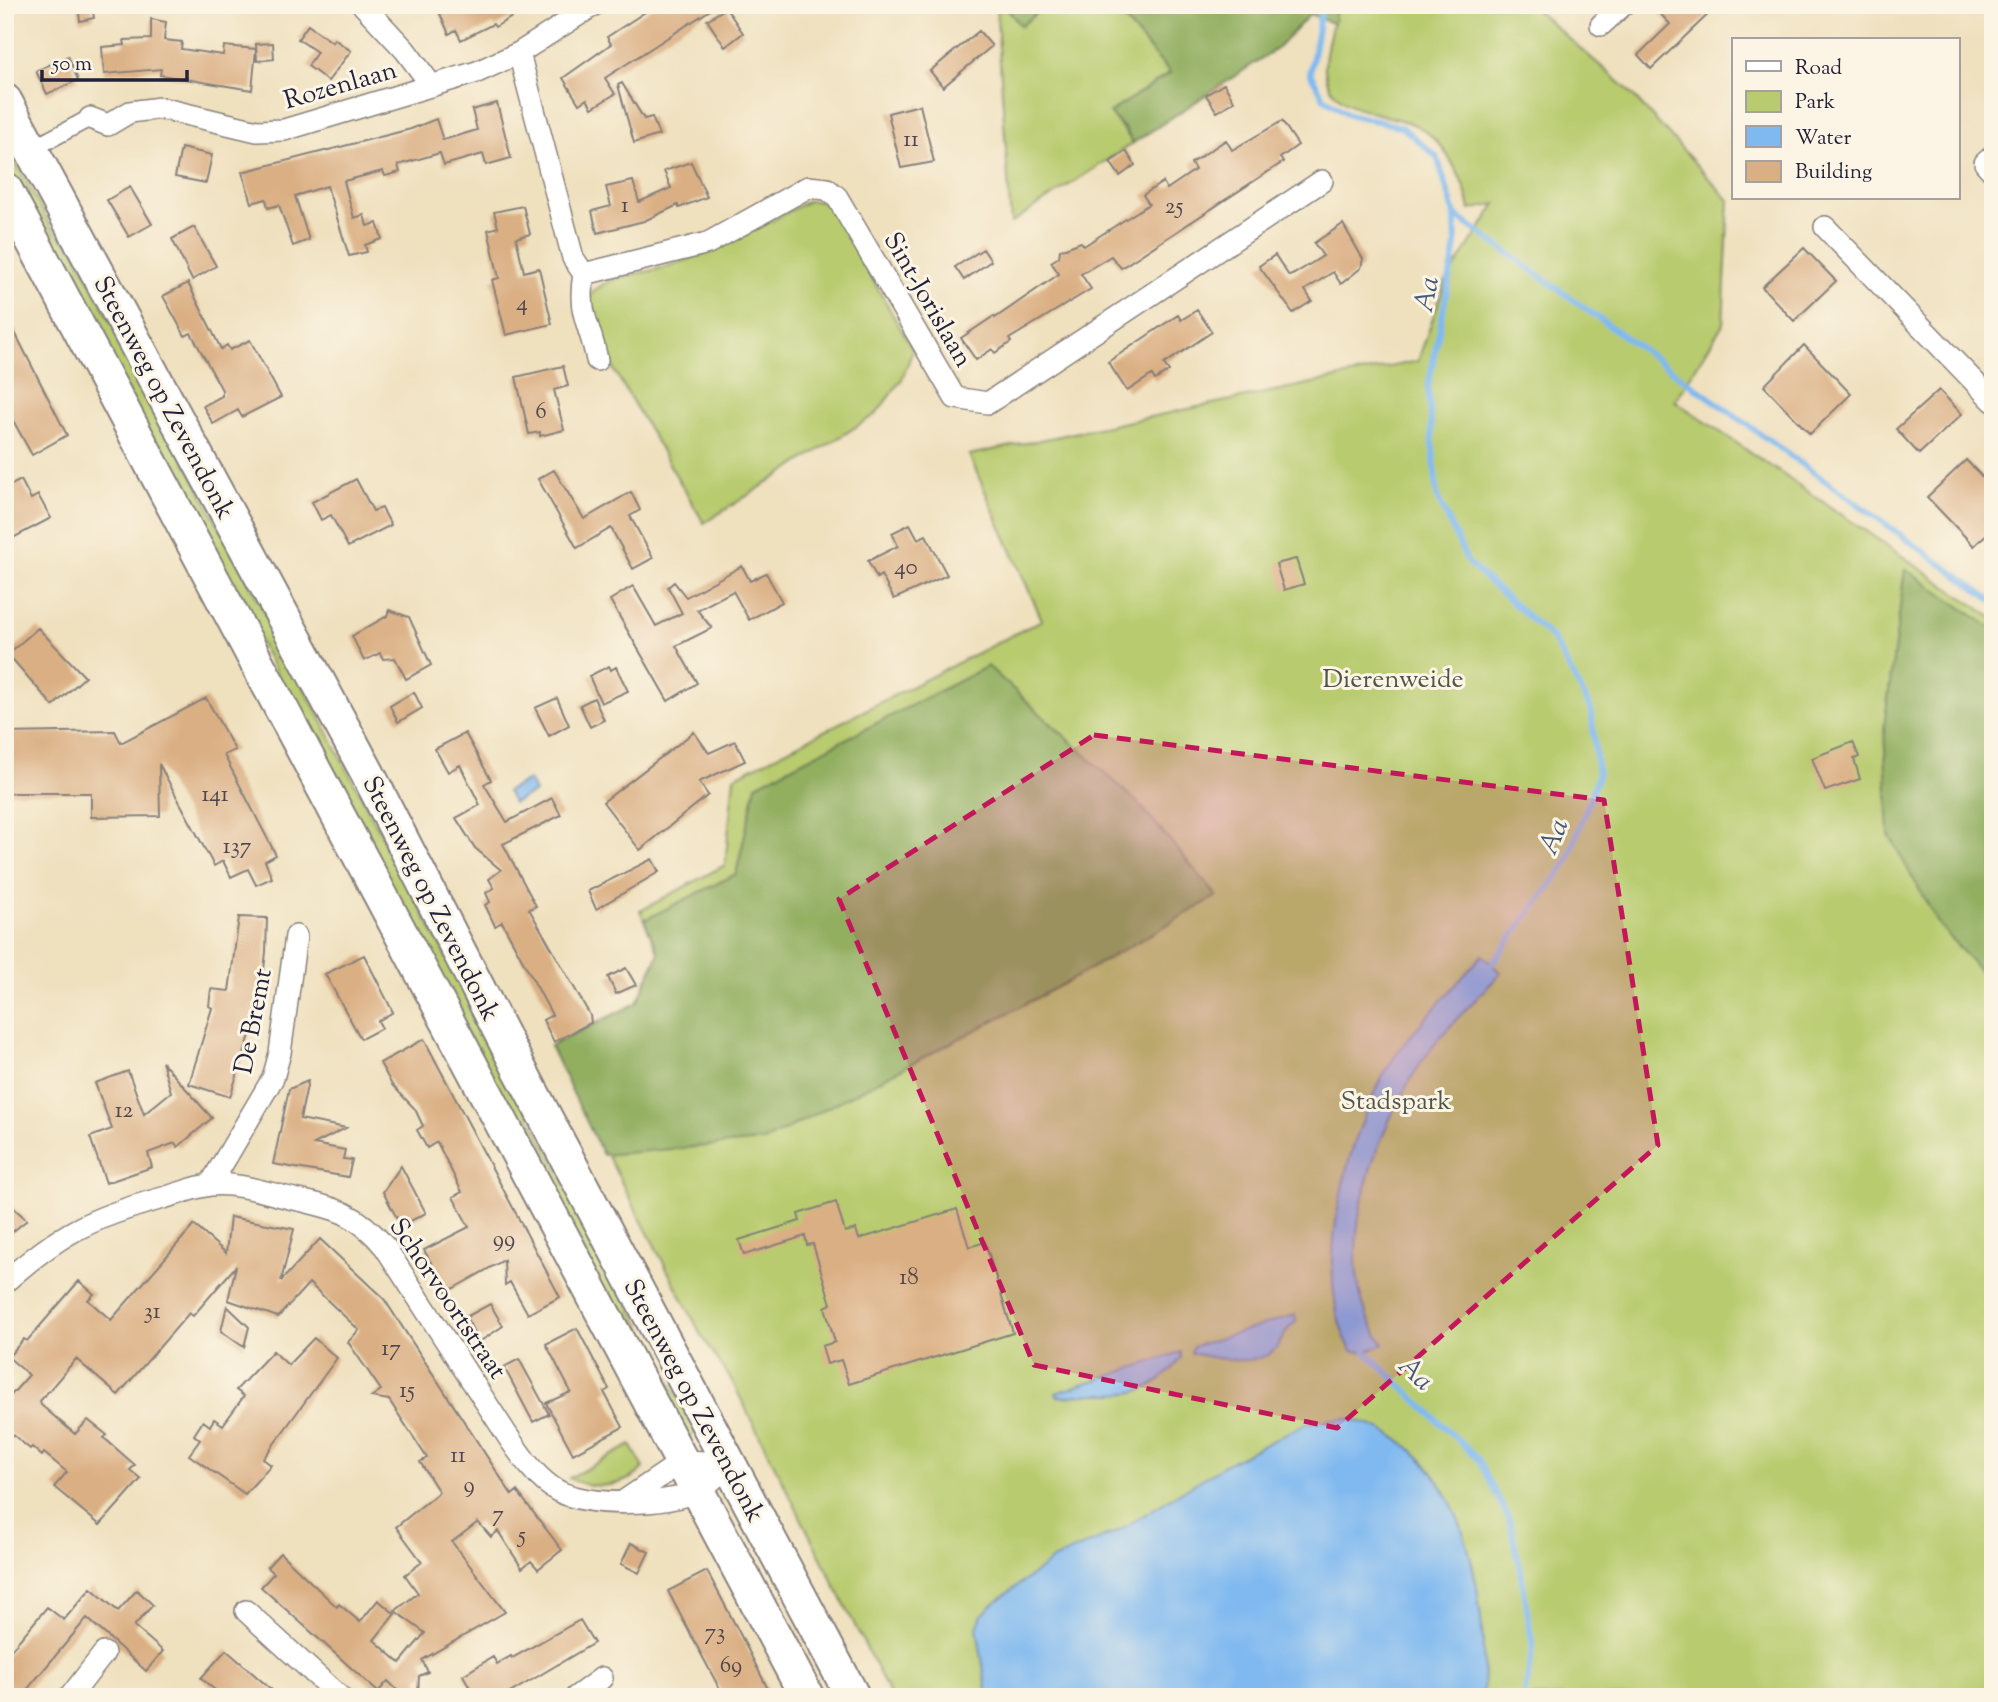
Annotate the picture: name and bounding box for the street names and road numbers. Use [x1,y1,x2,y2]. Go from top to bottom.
street label: Rozenlaan [280,53,402,120]
street label: Sint-Jorislaan [873,226,981,375]
street label: Steenweg op Zevendonk [83,270,243,526]
street label: Steenweg op Zevendonk [352,770,508,1028]
street label: De Bremt [226,966,283,1077]
street label: Schorvoortstraat [379,1211,515,1388]
street label: Steenweg op Zevendonk [613,1273,773,1529]

